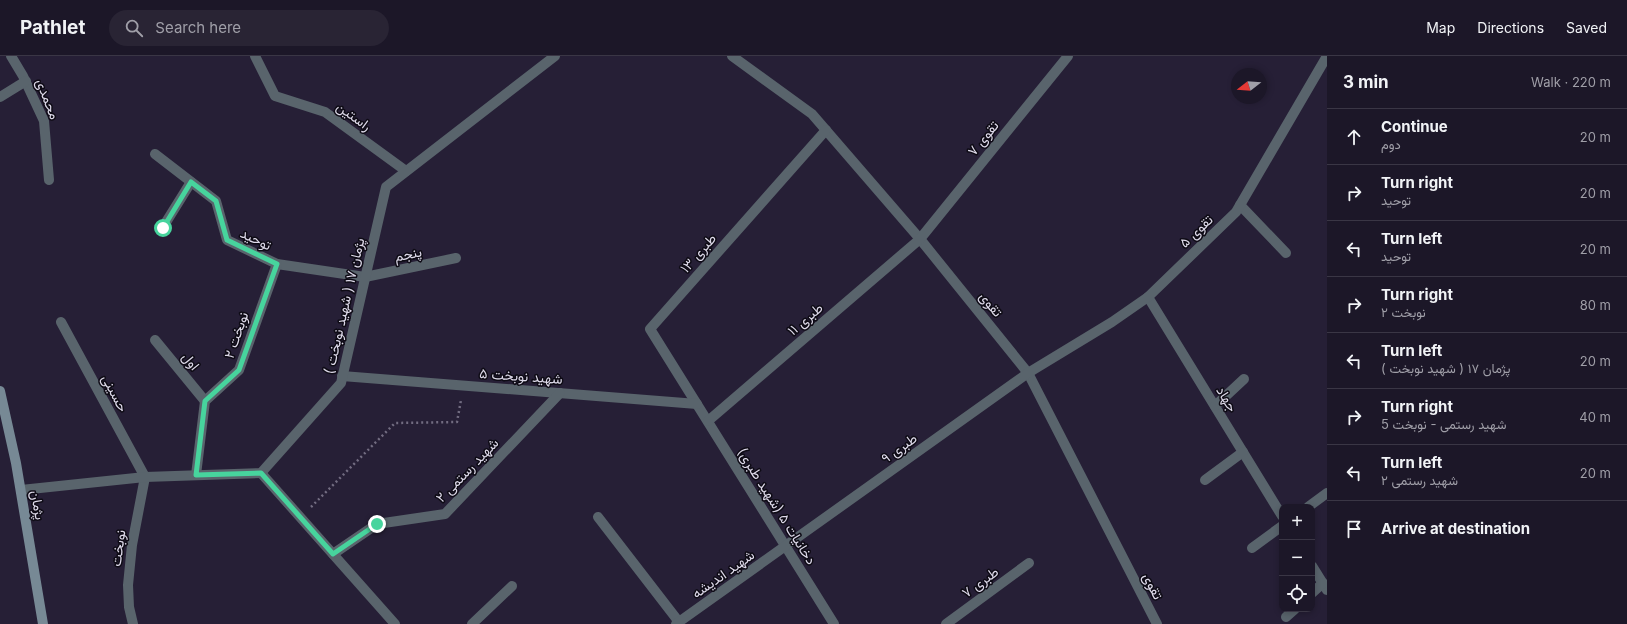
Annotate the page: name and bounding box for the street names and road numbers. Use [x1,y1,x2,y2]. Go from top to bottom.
street label: محمدی [32,76,64,122]
street label: راستین [333,97,375,135]
street label: تقوی ۷ [963,117,1003,159]
street label: تقوی ۵ [1175,210,1217,251]
street label: توحید [237,224,275,254]
street label: طبری ۱۳ [676,230,720,276]
street label: پژمان ۱۷ ( شهید نوبخت ) [320,236,369,376]
street label: پنجم [393,242,424,267]
street label: تقوی [975,288,1007,321]
street label: طبری ۱۱ [784,299,826,339]
street label: نوبخت ۲ [220,309,252,361]
street label: اول [177,348,204,374]
street label: شهید نوبخت ۵ [479,364,563,388]
street label: حسینی [98,371,132,415]
street label: جهاد [1212,383,1242,415]
street label: طبری ۹ [878,429,920,467]
street label: شهید رستمی ۲ [432,434,502,506]
street label: دخانیات ۵ (شهید طبری) [734,444,821,568]
street label: پژمان [26,489,49,522]
street label: نوبخت [107,528,129,568]
street label: شهید اندیشه [688,546,758,602]
street label: طبری ۷ [958,563,1002,601]
street label: تقوی [1139,570,1167,603]

